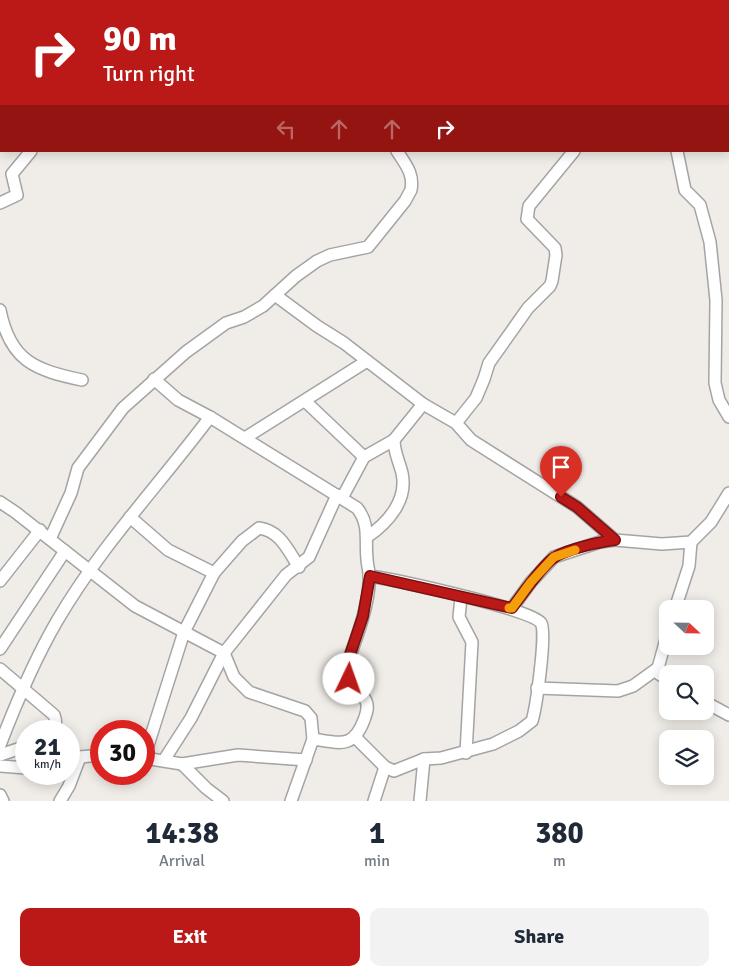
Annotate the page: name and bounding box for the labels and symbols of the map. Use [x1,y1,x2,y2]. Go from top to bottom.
pin [540,446,582,497]
north arrow [659,600,714,655]
position arrow [322,652,374,704]
speed limit sign: 30 [90,720,155,785]

